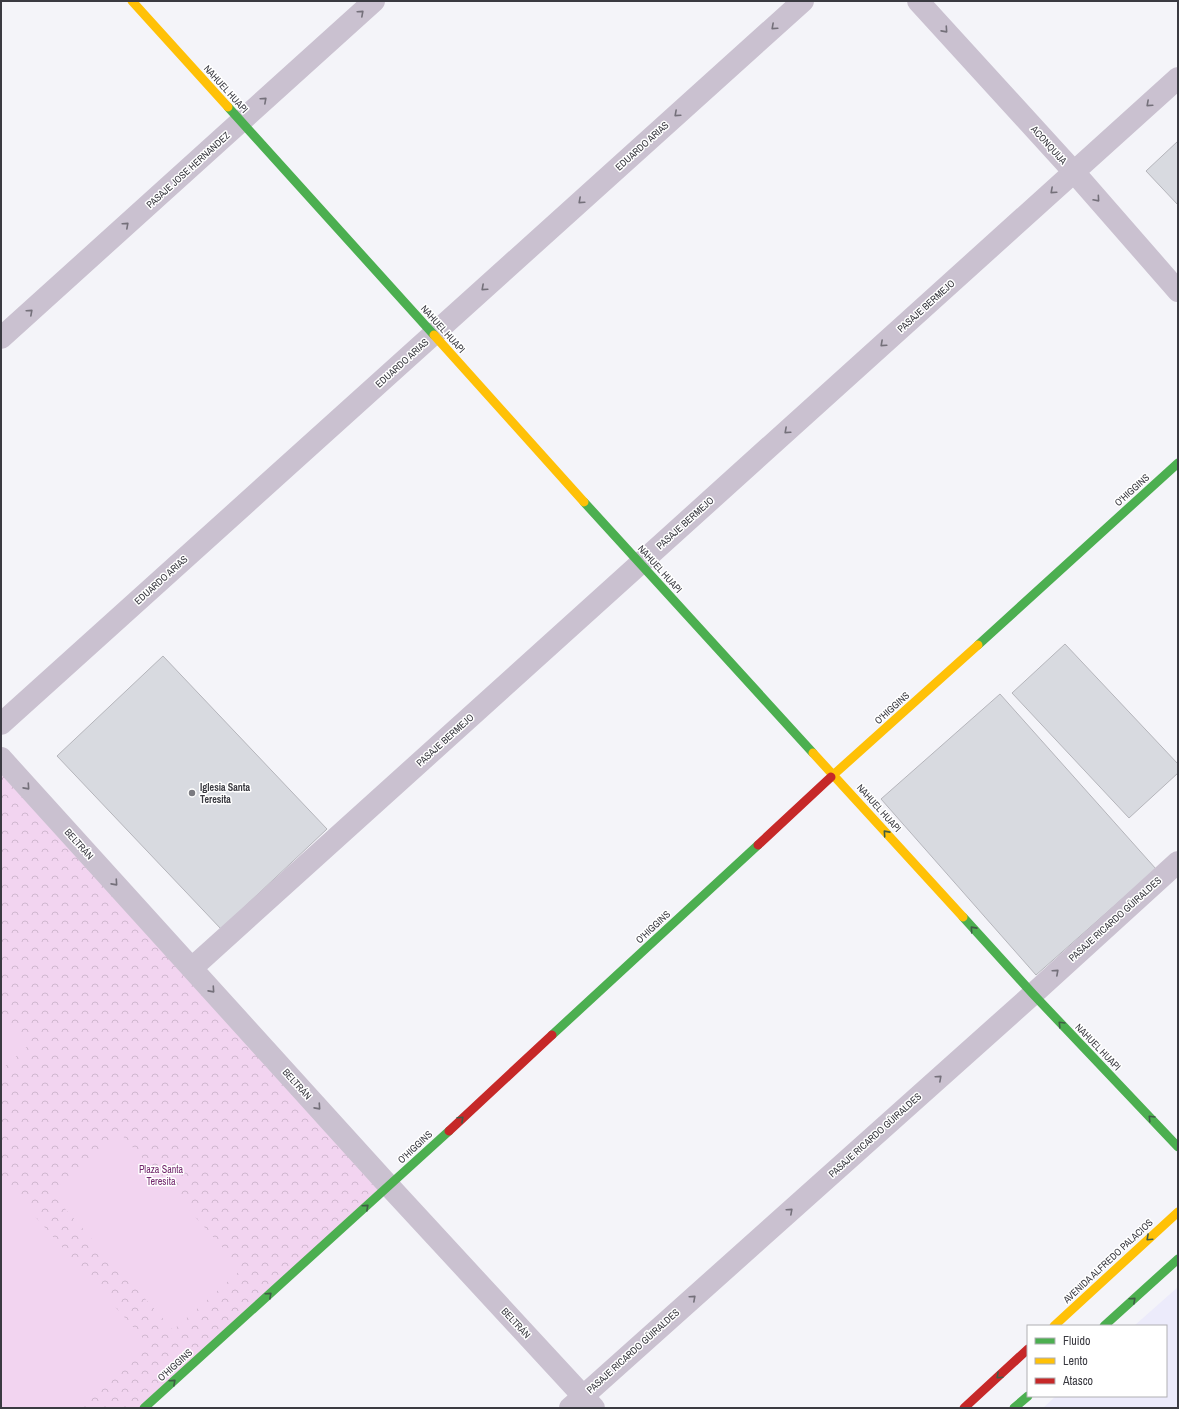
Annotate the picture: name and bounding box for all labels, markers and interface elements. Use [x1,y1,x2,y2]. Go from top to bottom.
one-way arrow [356,10,364,18]
one-way arrow [771,22,779,30]
one-way arrow [940,25,947,33]
street label: NAHUEL HUAPI [201,62,251,116]
one-way arrow [260,98,267,105]
one-way arrow [1146,100,1154,107]
one-way arrow [675,109,682,116]
street label: EDUARDO ARIAS [613,118,672,173]
street label: ACONQUIJA [1027,122,1070,168]
street label: PASAJE JOSE HERNANDEZ [144,129,232,211]
one-way arrow [1050,187,1057,194]
one-way arrow [1093,194,1100,202]
one-way arrow [578,197,586,204]
one-way arrow [122,223,129,230]
street label: PASAJE BERMEJO [895,277,957,335]
one-way arrow [481,284,489,291]
street label: NAHUEL HUAPI [418,302,468,356]
one-way arrow [25,309,33,317]
street label: EDUARDO ARIAS [373,335,432,390]
one-way arrow [881,340,888,347]
one-way arrow [784,427,792,434]
street label: O'HIGGINS [1112,471,1153,509]
street label: PASAJE BERMEJO [654,494,716,552]
street label: NAHUEL HUAPI [635,542,685,596]
street label: EDUARDO ARIAS [132,552,191,607]
street label: O'HIGGINS [872,689,913,727]
street label: PASAJE BERMEJO [414,711,476,769]
place label: Iglesia Santa Teresita [200,781,251,806]
street label: NAHUEL HUAPI [854,781,904,835]
one-way arrow [23,782,30,790]
marker: Iglesia Santa Teresita [187,788,197,798]
street label: BELTRÁN [62,826,96,862]
one-way arrow [884,830,891,837]
street label: PASAJE RICARDO GÜIRALDES [1066,873,1165,964]
one-way arrow [110,878,118,886]
street label: O'HIGGINS [633,907,673,946]
one-way arrow [971,926,978,934]
one-way arrow [1052,970,1059,977]
one-way arrow [207,985,214,992]
one-way arrow [1059,1021,1066,1029]
street label: NAHUEL HUAPI [1072,1021,1124,1073]
street label: BELTRÁN [280,1066,314,1102]
one-way arrow [934,1075,942,1083]
street label: PASAJE RICARDO GÜIRALDES [826,1089,925,1180]
one-way arrow [313,1102,320,1110]
one-way arrow [1149,1116,1156,1123]
one-way arrow [457,1117,464,1124]
street label: O'HIGGINS [395,1127,435,1166]
park label: Plaza Santa Teresita [139,1163,184,1188]
one-way arrow [361,1205,369,1212]
one-way arrow [785,1209,793,1216]
street label: AVENIDA ALFREDO PALACIOS [1060,1216,1156,1307]
one-way arrow [1146,1233,1154,1241]
one-way arrow [265,1292,272,1299]
one-way arrow [688,1295,696,1303]
one-way arrow [1128,1297,1136,1304]
street label: BELTRÁN [499,1305,533,1341]
street label: PASAJE RICARDO GÜIRALDES [584,1305,683,1396]
legend [1027,1325,1167,1397]
text: Fluido [1063,1333,1090,1349]
street label: O'HIGGINS [155,1346,196,1384]
text: Lento [1063,1353,1088,1369]
one-way arrow [996,1371,1004,1379]
text: Atasco [1062,1373,1093,1389]
one-way arrow [168,1379,176,1387]

